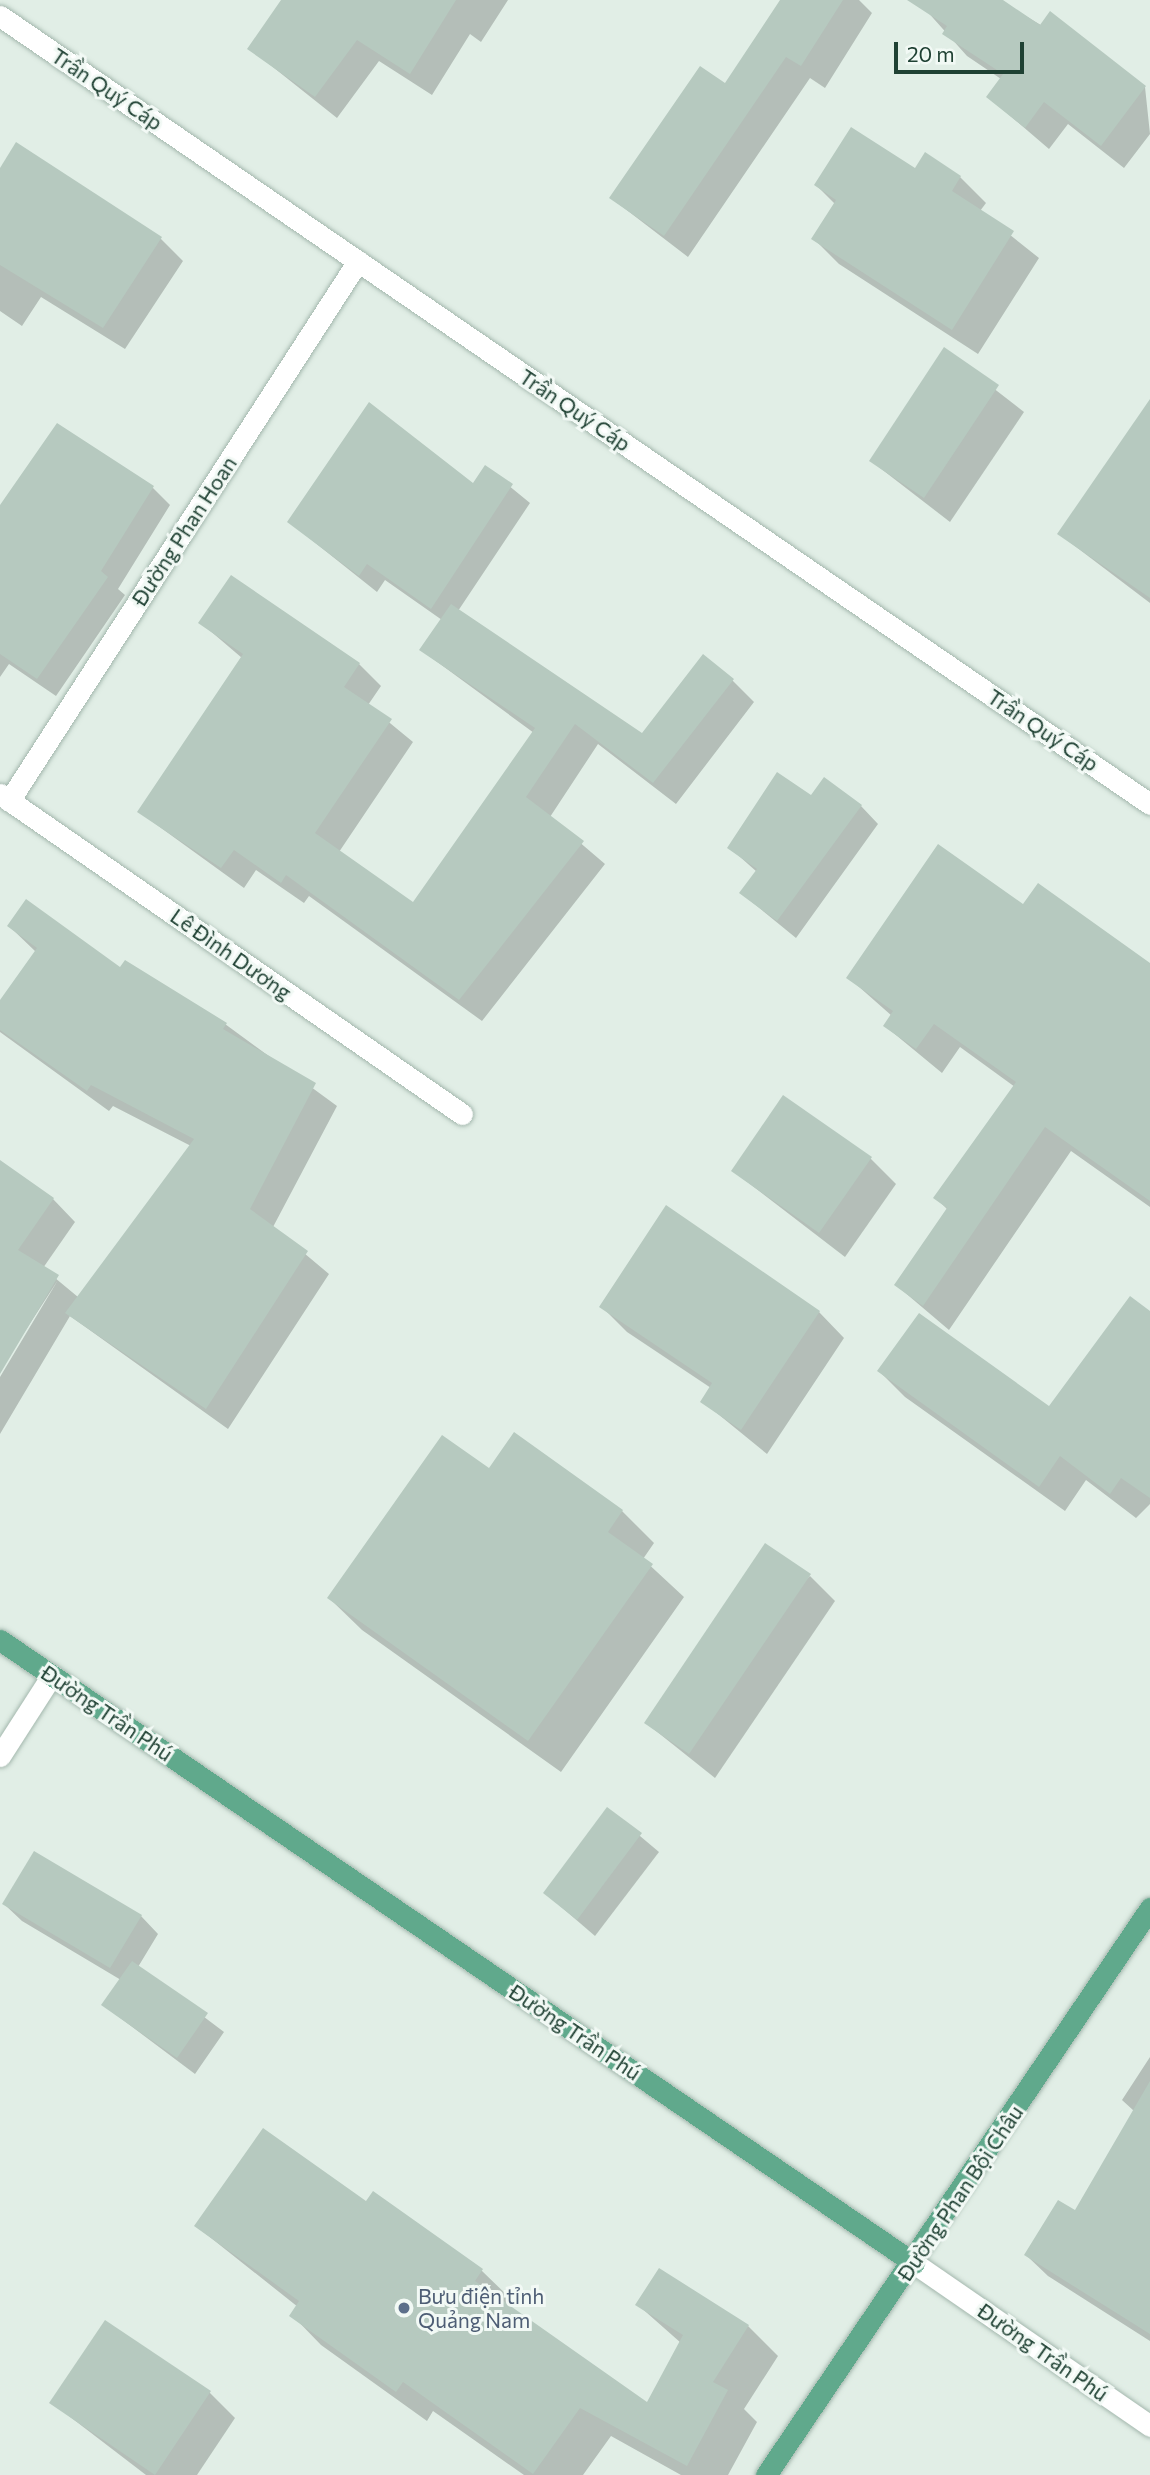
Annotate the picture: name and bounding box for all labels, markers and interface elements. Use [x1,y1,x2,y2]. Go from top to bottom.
scale bar [898,28,1028,72]
text: 20 m [907,41,955,66]
street label: Trần Quý Cáp [47,43,167,135]
street label: Trần Quý Cáp [515,364,635,456]
street label: Đường Phan Hoan [126,452,242,610]
street label: Trần Quý Cáp [983,684,1103,776]
street label: Lê Đình Dương [166,903,296,1005]
street label: Đường Trần Phú [36,1660,178,1766]
street label: Đường Trần Phú [504,1979,646,2085]
street label: Đường Phan Bội Châu [892,2100,1028,2286]
place label: Bưu điện tỉnh Quảng Nam [418,2283,544,2333]
street label: Đường Trần Phú [973,2298,1113,2406]
marker: Bưu điện tỉnh Quảng Nam [396,2300,412,2316]

